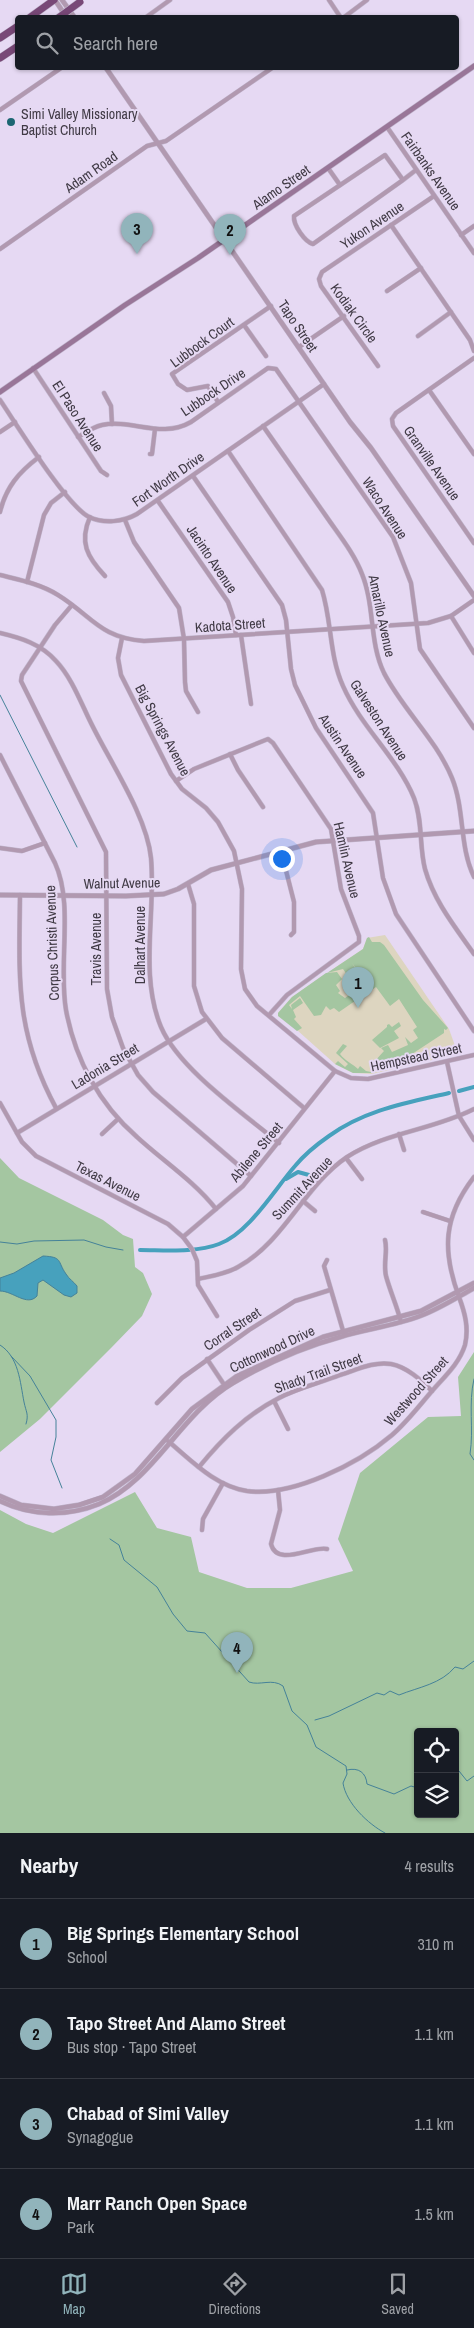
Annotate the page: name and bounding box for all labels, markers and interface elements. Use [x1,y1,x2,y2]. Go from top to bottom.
search box [15,15,459,70]
icon: search [33,29,61,57]
text: Search here [73,30,158,56]
place label: Simi Valley Missionary Baptist Church [21,105,138,139]
marker: Simi Valley Missionary Baptist Church [5,116,17,128]
street label: Fairbanks Avenue [397,128,465,214]
street label: Adam Road [60,147,121,197]
street label: Alamo Street [248,161,313,214]
street label: Yukon Avenue [337,197,407,253]
pin: 3 [121,213,153,254]
pin: 2 [214,214,246,255]
street label: Kodiak Circle [326,280,382,346]
street label: Tapo Street [274,297,322,355]
street label: Lubbock Court [167,313,237,371]
street label: Lubbock Drive [177,364,249,420]
street label: El Paso Avenue [48,377,108,455]
street label: Granville Avenue [400,422,464,504]
street label: Fort Worth Drive [128,448,208,510]
street label: Waco Avenue [358,474,412,542]
street label: Jacinto Avenue [183,521,241,597]
street label: Amarillo Avenue [364,572,399,659]
street label: Kadota Street [194,614,266,636]
street label: Galveston Avenue [346,676,412,764]
street label: Big Springs Avenue [131,681,195,779]
street label: Austin Avenue [314,710,371,782]
street label: Hamlin Avenue [329,820,365,900]
your location [269,846,295,872]
street label: Walnut Avenue [84,873,160,893]
street label: Corpus Christi Avenue [41,885,63,1001]
street label: Dalhart Avenue [131,906,149,984]
street label: Travis Avenue [87,913,105,985]
pin: 1 [342,967,374,1008]
street label: Ladonia Street [68,1039,142,1093]
street label: Hempstead Street [369,1039,463,1075]
street label: Abilene Street [225,1118,286,1186]
street label: Summit Avenue [268,1152,336,1224]
street label: Texas Avenue [72,1157,144,1205]
street label: Corral Street [200,1303,264,1355]
street label: Cottonwood Drive [227,1321,317,1377]
street label: Shady Trail Street [272,1349,364,1397]
street label: Westwood Street [380,1353,452,1429]
pin: 4 [221,1632,253,1673]
map controls [414,1728,459,1818]
button: locate [414,1728,459,1773]
button: layers [414,1773,459,1818]
text: Nearby [20,1851,78,1880]
text: 4 results [404,1855,454,1877]
text: Big Springs Elementary School [67,1920,299,1946]
text: 1 [32,1933,40,1955]
text: 310 m [418,1933,454,1955]
text: School [67,1946,107,1968]
text: Tapo Street And Alamo Street [67,2010,285,2036]
text: 2 [32,2023,40,2045]
text: 1.1 km [415,2023,454,2045]
text: Bus stop · Tapo Street [67,2036,196,2058]
text: Chabad of Simi Valley [67,2100,229,2126]
text: 3 [32,2113,40,2135]
text: 1.1 km [415,2113,454,2135]
text: Synagogue [67,2126,133,2148]
text: Marr Ranch Open Space [67,2190,247,2216]
text: 4 [32,2203,40,2225]
text: 1.5 km [415,2203,454,2225]
text: Park [67,2216,94,2238]
tab: Map [60,2270,88,2318]
tab: Directions [209,2270,261,2318]
tab: Saved [381,2270,414,2318]

